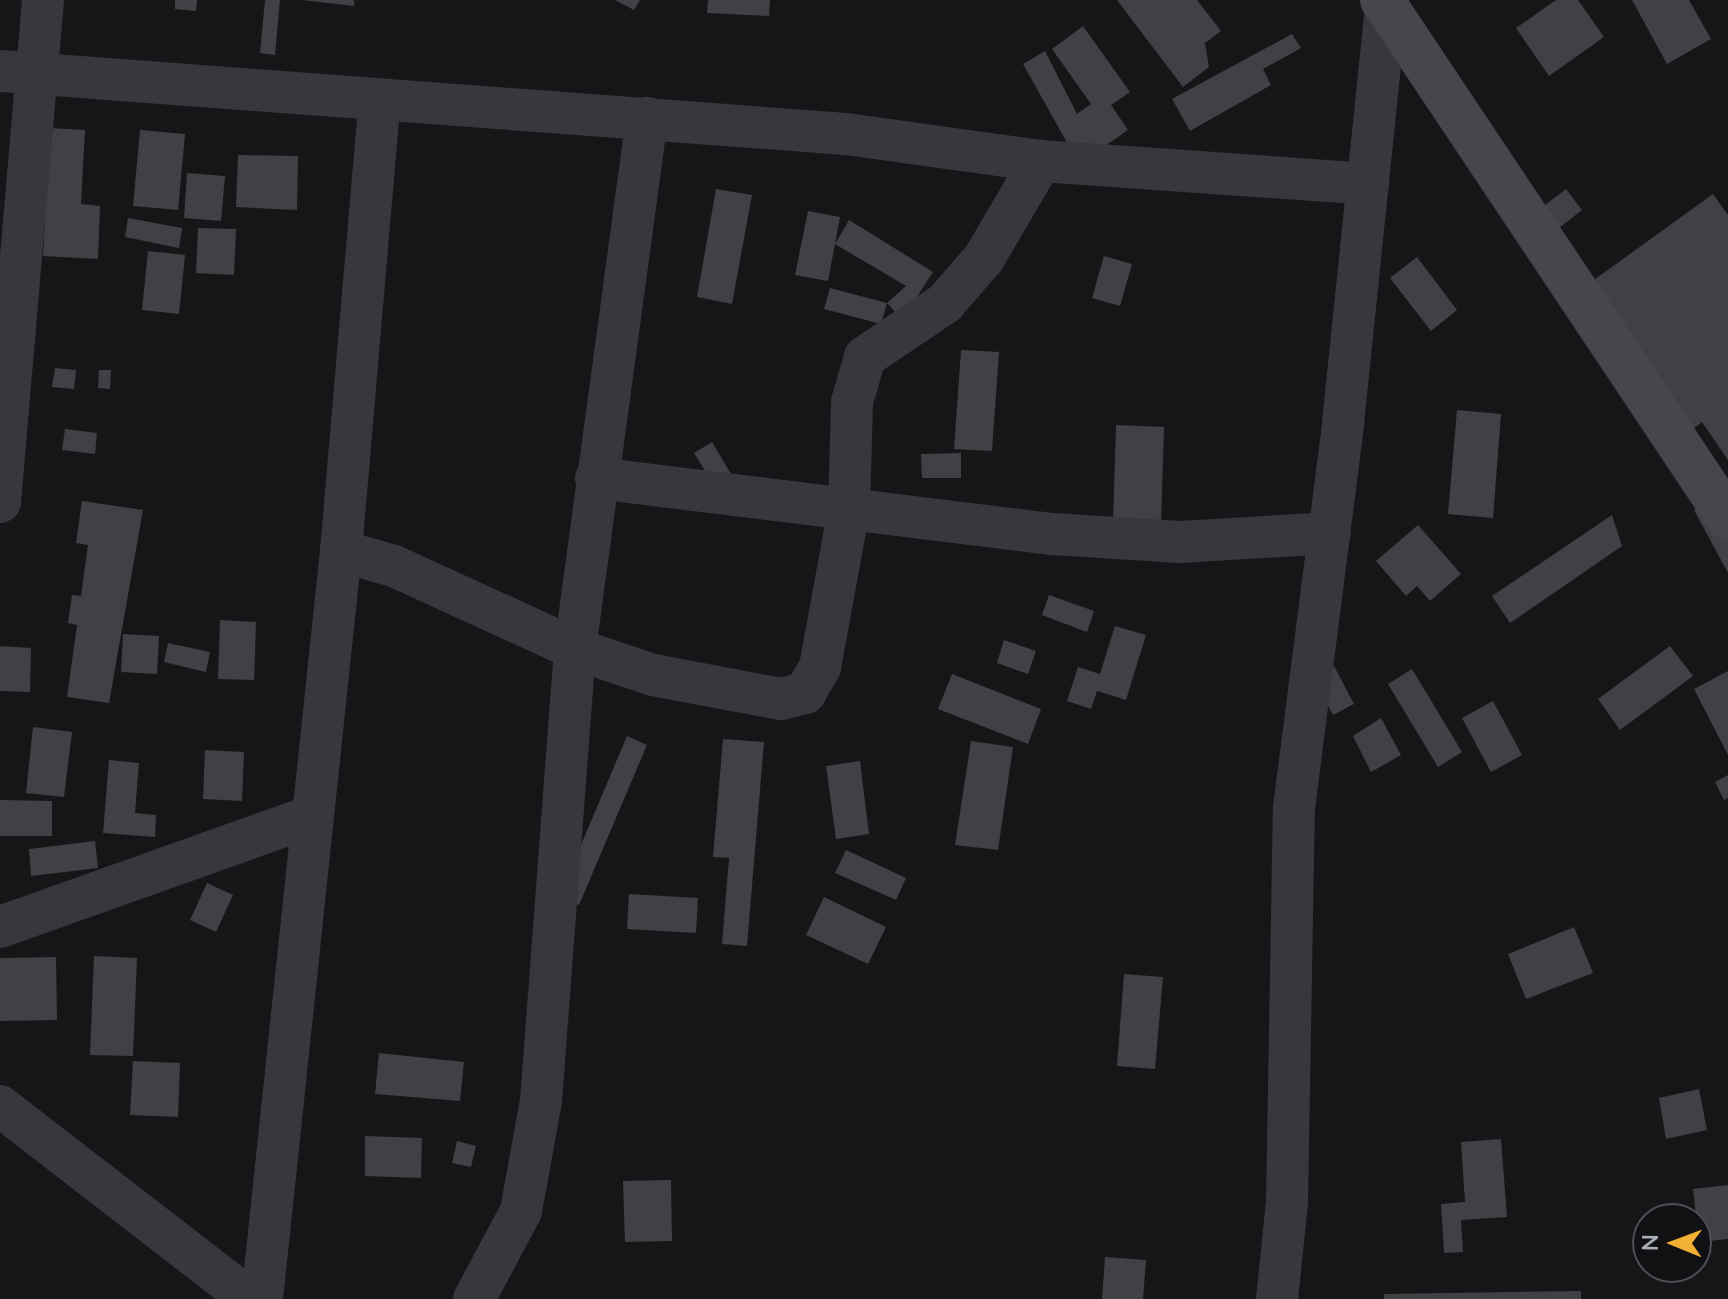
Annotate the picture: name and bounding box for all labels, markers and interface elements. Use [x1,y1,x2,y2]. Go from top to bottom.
north arrow [1632,1203,1712,1283]
text: N [1636,1234,1663,1251]

